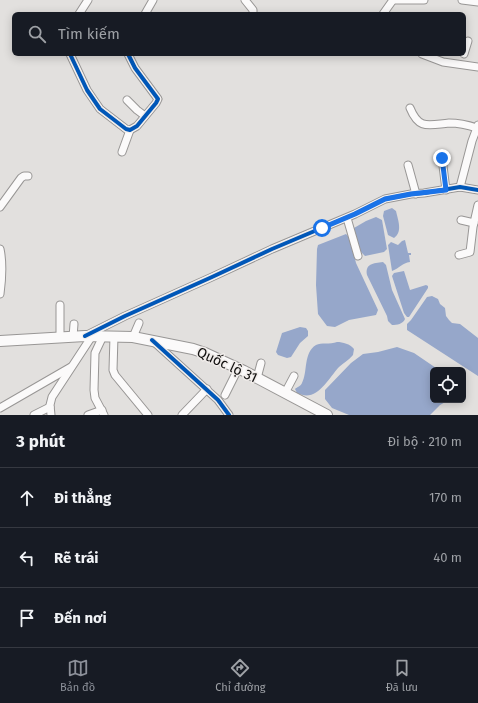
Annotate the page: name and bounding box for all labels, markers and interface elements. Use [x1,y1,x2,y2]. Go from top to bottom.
search box [12,12,466,56]
icon: search [26,23,48,45]
text: Tìm kiếm [58,25,120,43]
route end [433,149,451,167]
route start [313,219,331,237]
street label: Quốc lộ 31 [194,343,260,386]
map controls [430,367,466,403]
button: locate [430,367,466,403]
text: 3 phút [16,431,65,452]
text: Đi bộ · 210 m [387,434,462,449]
icon: ahead [16,487,38,509]
text: Đi thẳng [54,489,111,507]
text: 170 m [429,490,462,505]
icon: left [16,547,38,569]
text: Rẽ trái [54,549,99,567]
text: 40 m [433,550,462,565]
icon: arrive [16,607,38,629]
text: Đến nơi [54,609,107,627]
tab: Bản đồ [60,657,95,694]
tab: Chỉ đường [215,657,266,694]
tab: Đã lưu [386,657,418,694]

